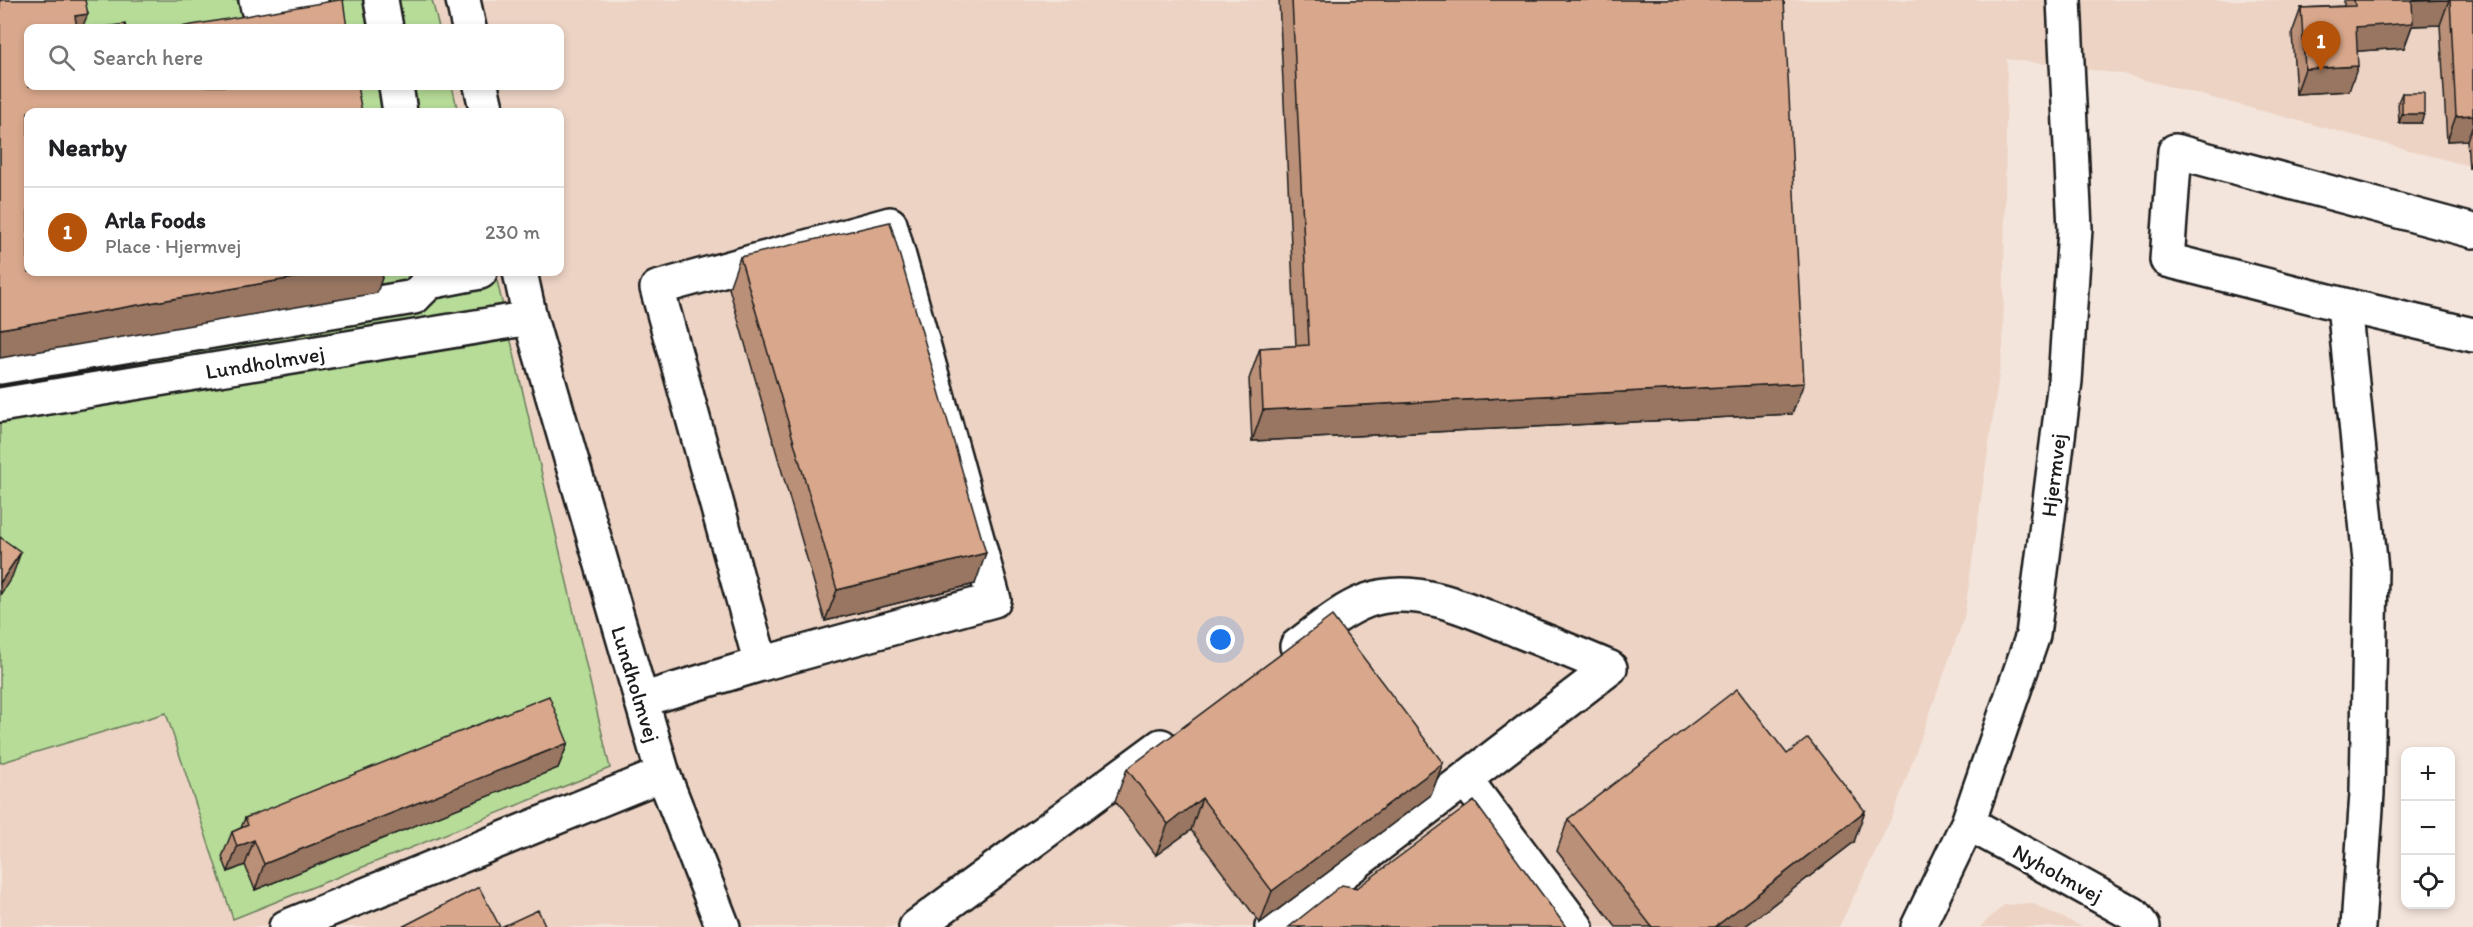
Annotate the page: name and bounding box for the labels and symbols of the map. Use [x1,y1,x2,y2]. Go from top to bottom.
pin: 1 [2302,22,2340,71]
street label: Lundholmvej [204,340,327,385]
street label: Hjermvej [2035,432,2072,518]
street label: Lundholmvej [605,623,666,746]
your location [1206,625,1235,654]
street label: Nyholmvej [2008,838,2107,909]

